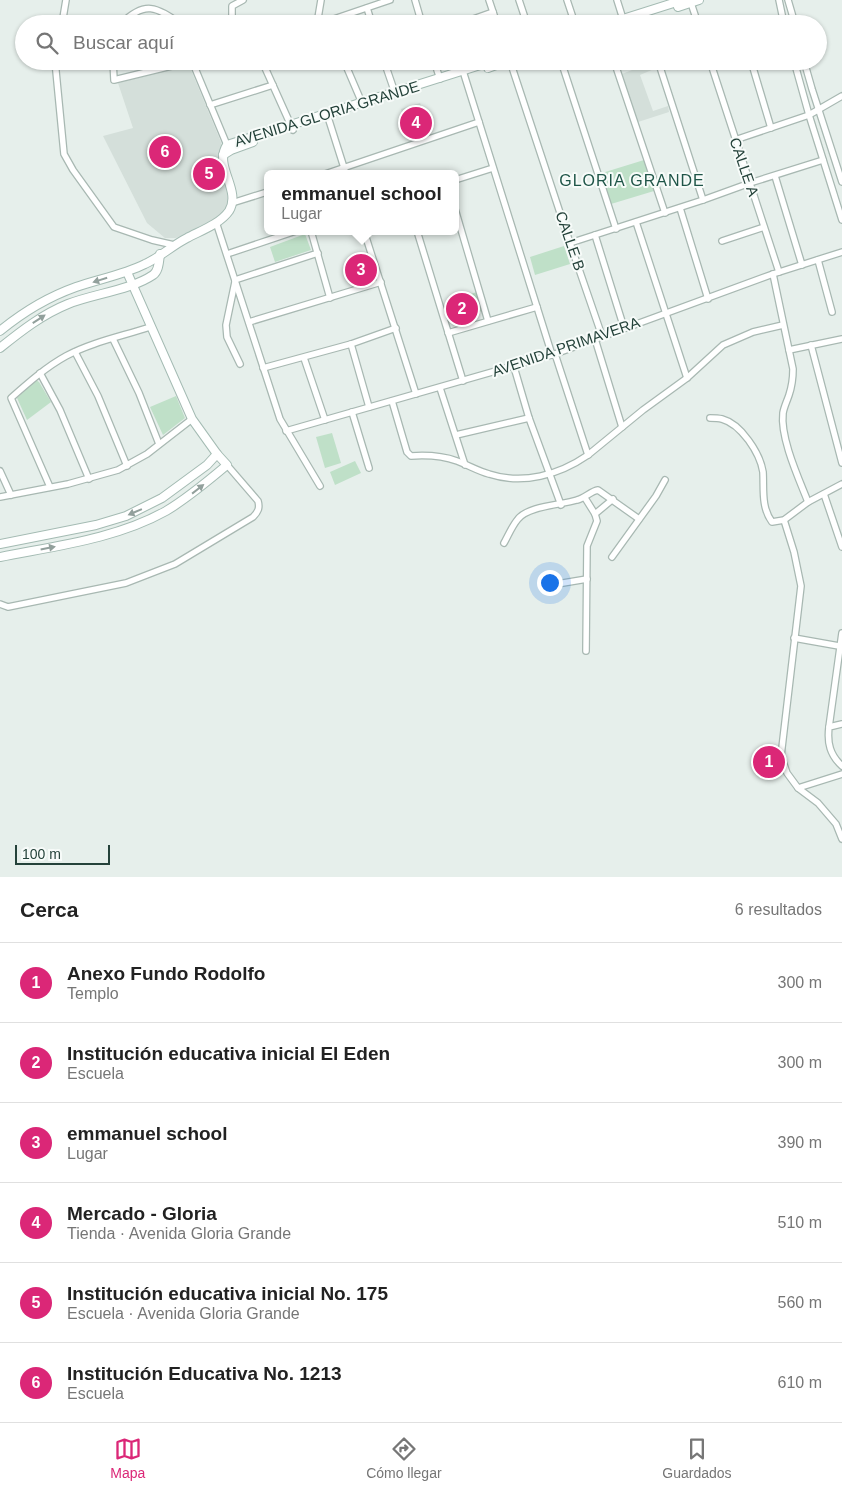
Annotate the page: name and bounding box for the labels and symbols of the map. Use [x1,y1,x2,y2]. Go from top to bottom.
street label: AVENIDA GLORIA GRANDE [232,77,421,150]
pin: 4 [400,104,432,142]
pin: 6 [149,133,181,171]
street label: CALLE A [727,135,762,198]
pin: 5 [193,155,225,193]
district label: GLORIA GRANDE [559,172,705,189]
street label: CALLE B [552,209,589,273]
pin: 3 [345,251,377,289]
one-way arrow [92,276,107,284]
pin: 2 [446,290,478,328]
street label: AVENIDA PRIMAVERA [490,313,642,380]
one-way arrow [32,315,46,324]
one-way arrow [191,484,204,495]
one-way arrow [127,508,142,516]
one-way arrow [40,543,56,551]
your location [537,570,563,596]
pin: 1 [753,743,785,781]
scale bar [15,842,110,865]

